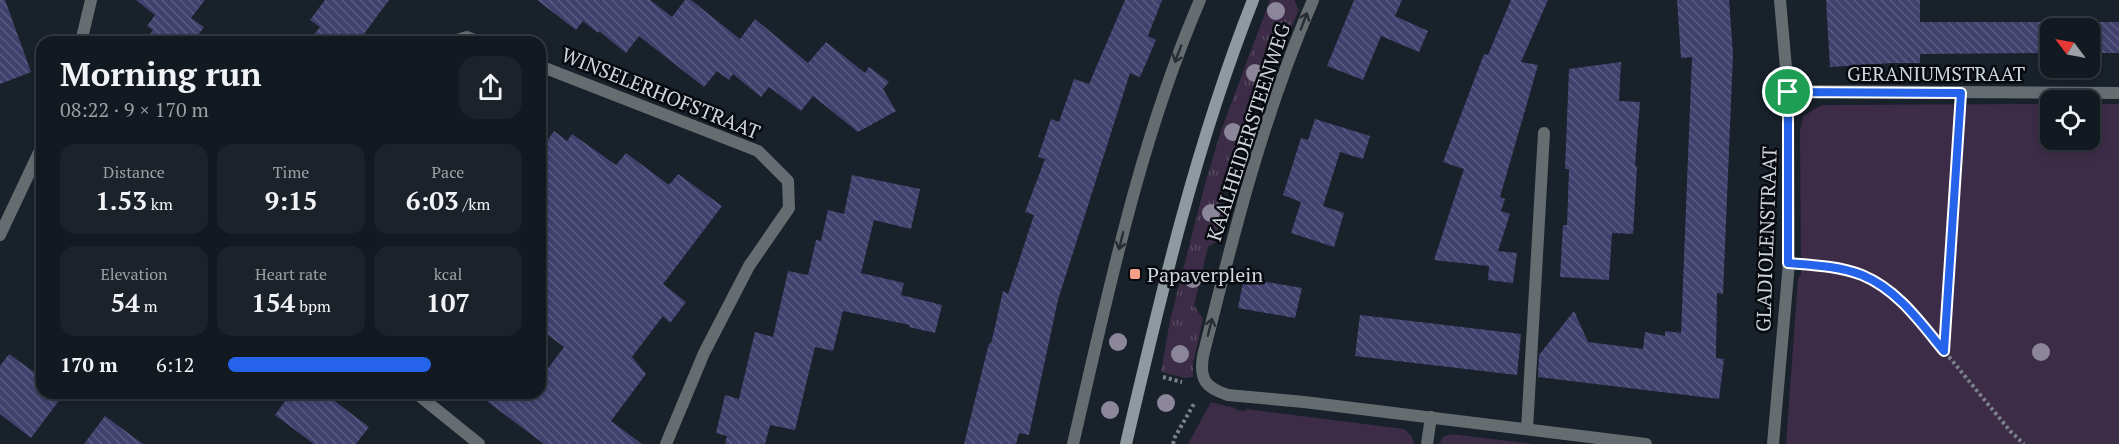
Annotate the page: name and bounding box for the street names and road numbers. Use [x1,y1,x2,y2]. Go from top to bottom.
street label: KAALHEIDERSTEENWEG [1200,19,1296,244]
street label: WINSELERHOFSTRAAT [558,41,764,145]
street label: GERANIUMSTRAAT [1847,60,2025,87]
street label: GLADIOLENSTRAAT [1749,146,1783,332]

